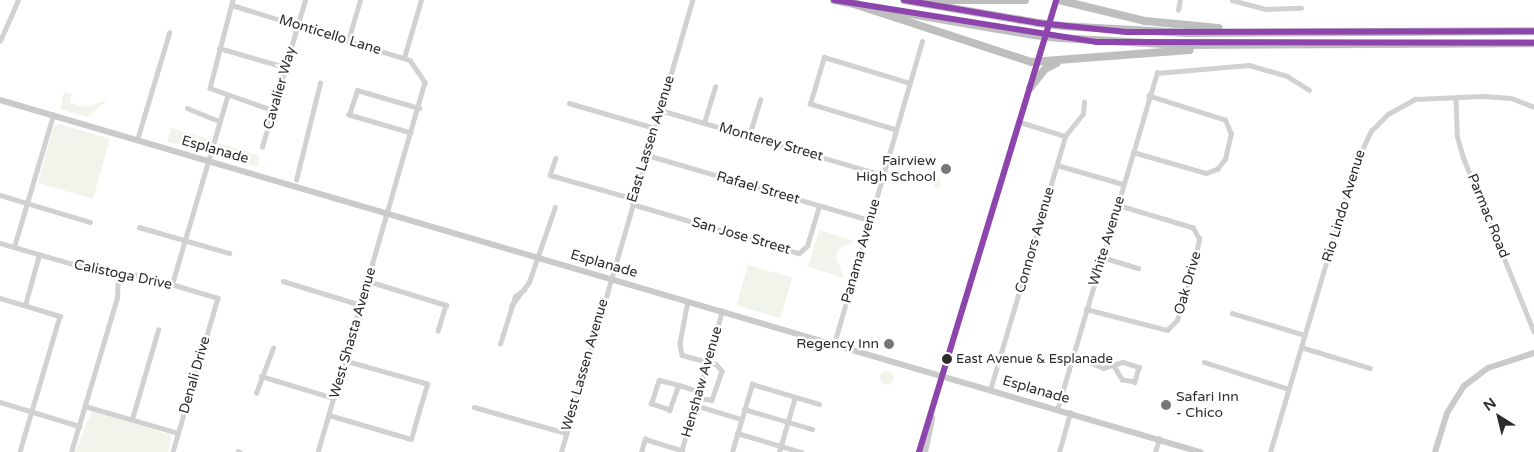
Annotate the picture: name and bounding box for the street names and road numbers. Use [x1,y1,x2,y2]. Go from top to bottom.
street label: Monticello Lane [277,11,383,59]
street label: Cavalier Way [260,45,300,131]
street label: East Lassen Avenue [624,73,678,205]
street label: Monterey Street [717,119,825,165]
street label: Esplanade [180,132,250,168]
street label: Rio Lindo Avenue [1319,148,1369,264]
street label: Rafael Street [714,168,802,208]
street label: Parmac Road [1463,171,1513,261]
street label: Connors Avenue [1012,185,1058,295]
street label: White Avenue [1085,194,1129,288]
street label: Panama Avenue [838,197,884,305]
street label: San Jose Street [690,214,792,258]
street label: Esplanade [569,246,639,282]
street label: Oak Drive [1171,250,1205,316]
street label: Calistoga Drive [72,256,174,294]
street label: West Shasta Avenue [326,265,380,401]
street label: West Lassen Avenue [558,297,612,433]
street label: Henshaw Avenue [678,325,726,439]
street label: Denali Drive [176,334,214,416]
street label: Esplanade [1001,372,1071,408]

